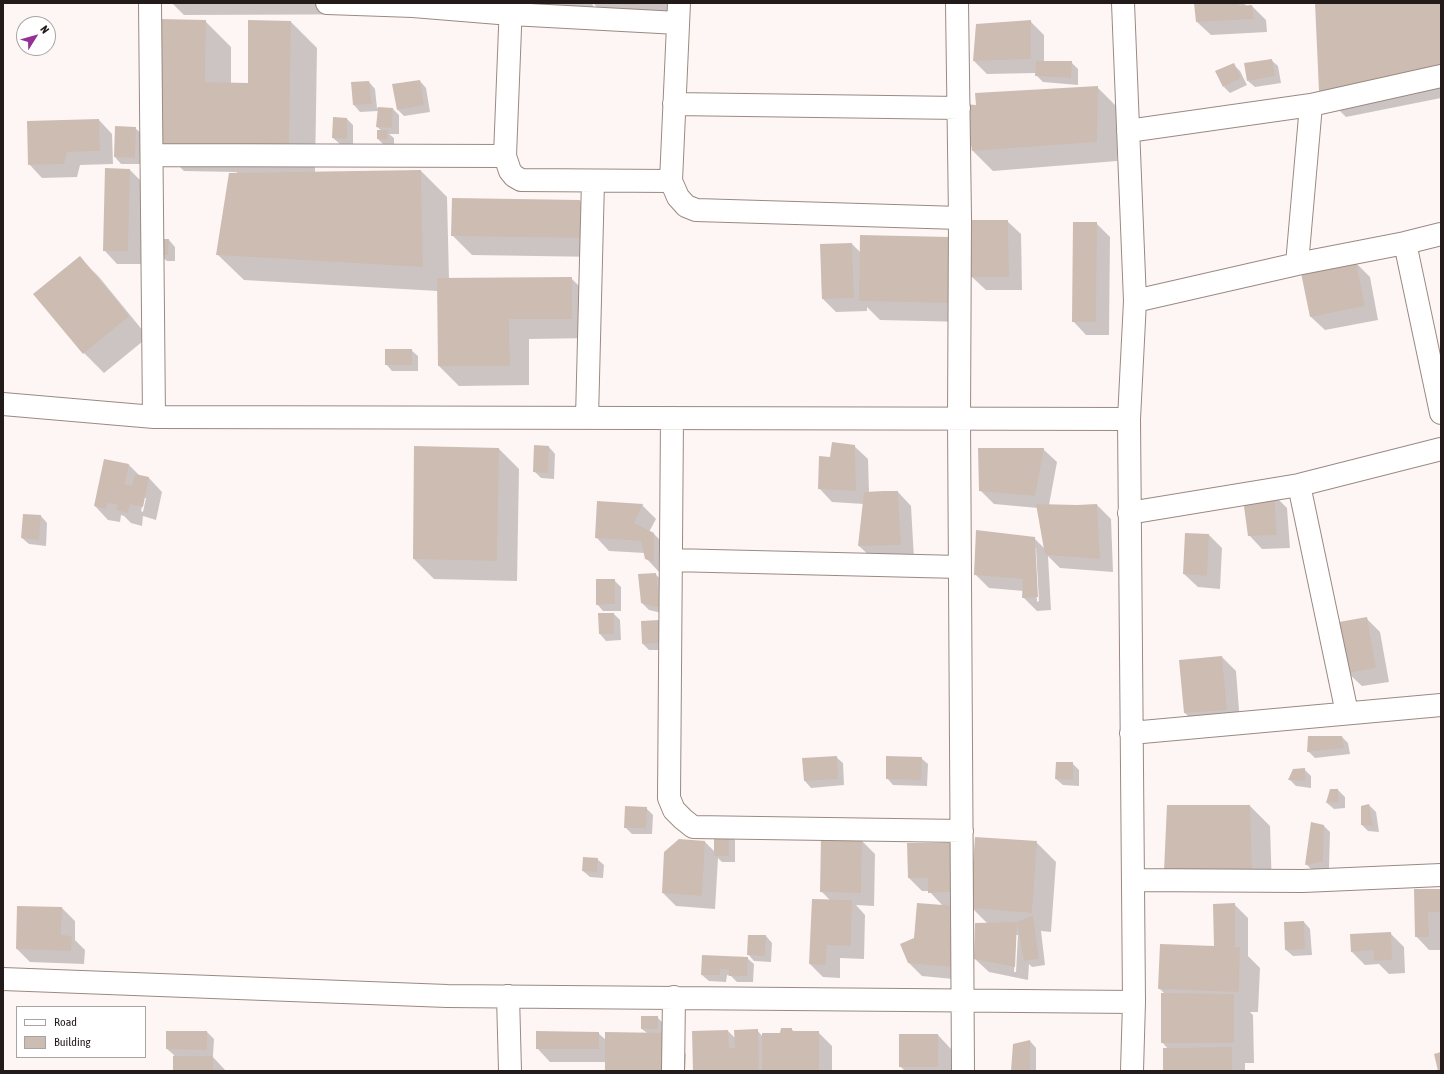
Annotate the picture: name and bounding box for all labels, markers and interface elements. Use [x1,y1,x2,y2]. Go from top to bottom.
north arrow [16,16,56,56]
text: N [38,23,52,36]
legend [16,1006,146,1058]
text: Road [54,1015,77,1029]
text: Building [54,1035,91,1049]

